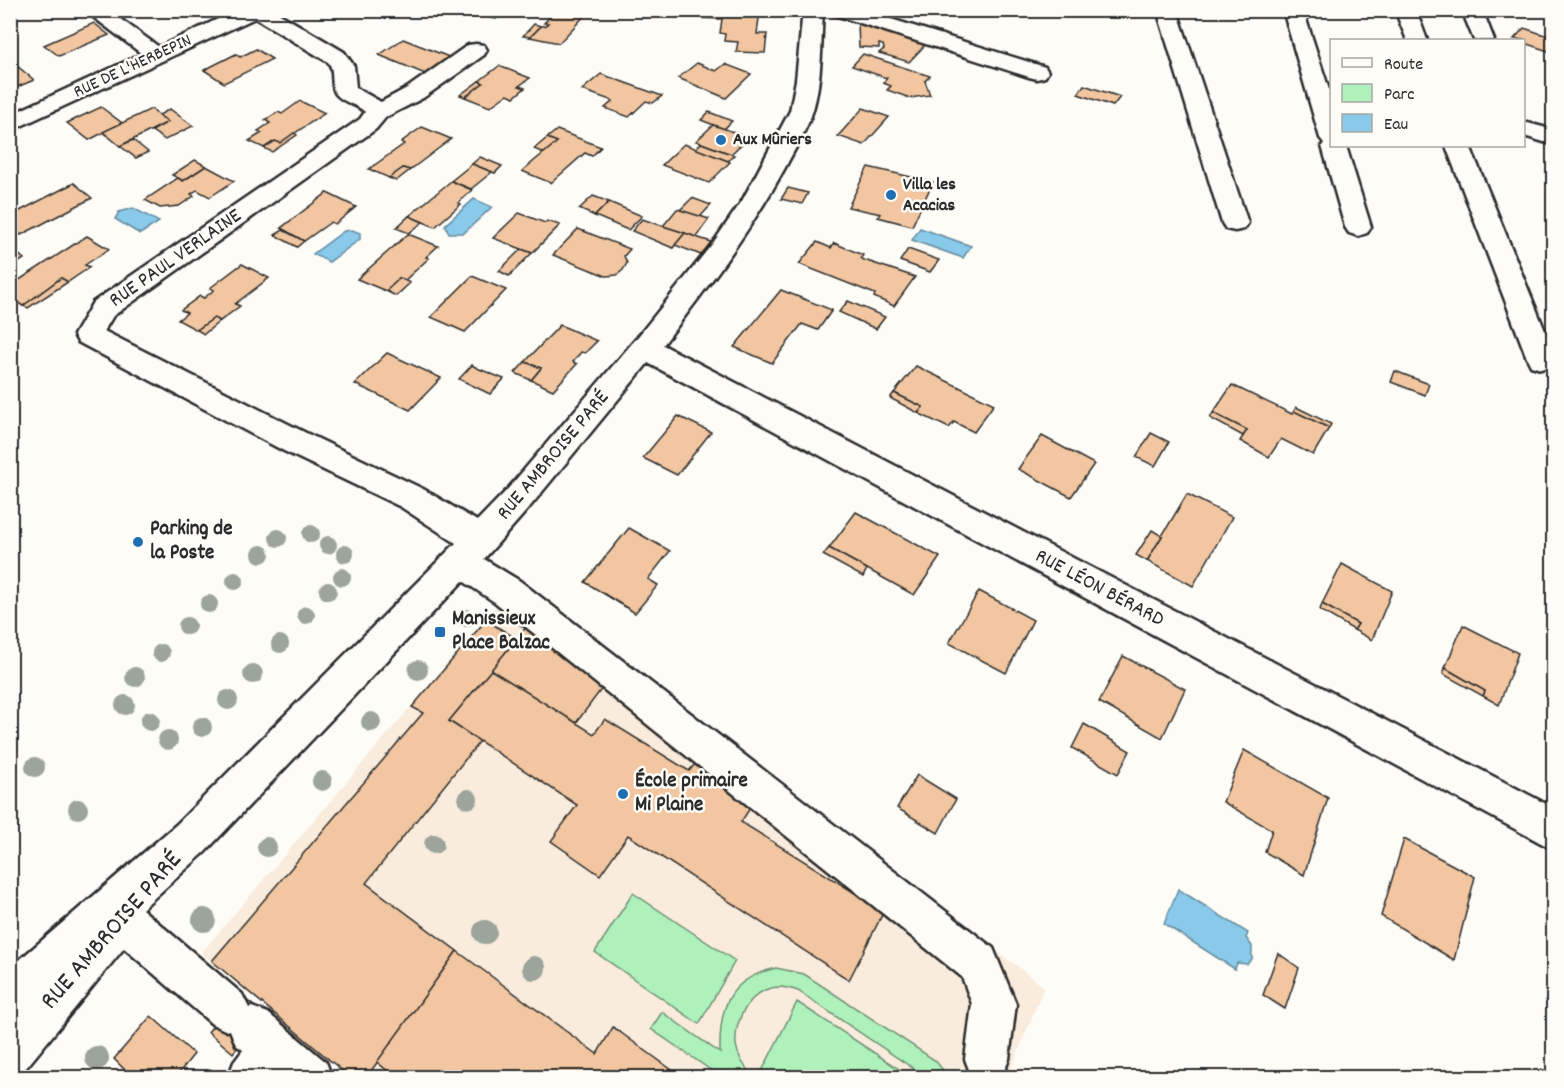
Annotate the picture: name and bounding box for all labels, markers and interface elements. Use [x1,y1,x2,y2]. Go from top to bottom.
street label: RUE DE L'HERBEPIN [70,29,196,105]
legend [1330,39,1525,147]
text: Route [1384,53,1423,78]
text: Parc [1384,83,1415,108]
text: Eau [1384,113,1408,138]
place label: Aux Mûriers [733,128,812,153]
marker: Aux Mûriers [714,133,728,147]
place label: Villa les Acacias [903,173,956,219]
marker: Villa les Acacias [884,188,898,202]
street label: RUE PAUL VERLAINE [104,202,249,316]
street label: RUE AMBROISE PARÉ [491,384,618,528]
place label: Parking de la Poste [150,515,232,569]
marker: Parking de la Poste [131,535,145,549]
street label: RUE LÉON BÉRARD [1029,542,1169,636]
place label: Manissieux Place Balzac [452,605,551,659]
marker: Manissieux Place Balzac [433,625,447,639]
place label: École primaire Mi Plaine [635,767,748,821]
marker: École primaire Mi Plaine [616,787,630,801]
street label: RUE AMBROISE PARÉ [32,843,192,1019]

